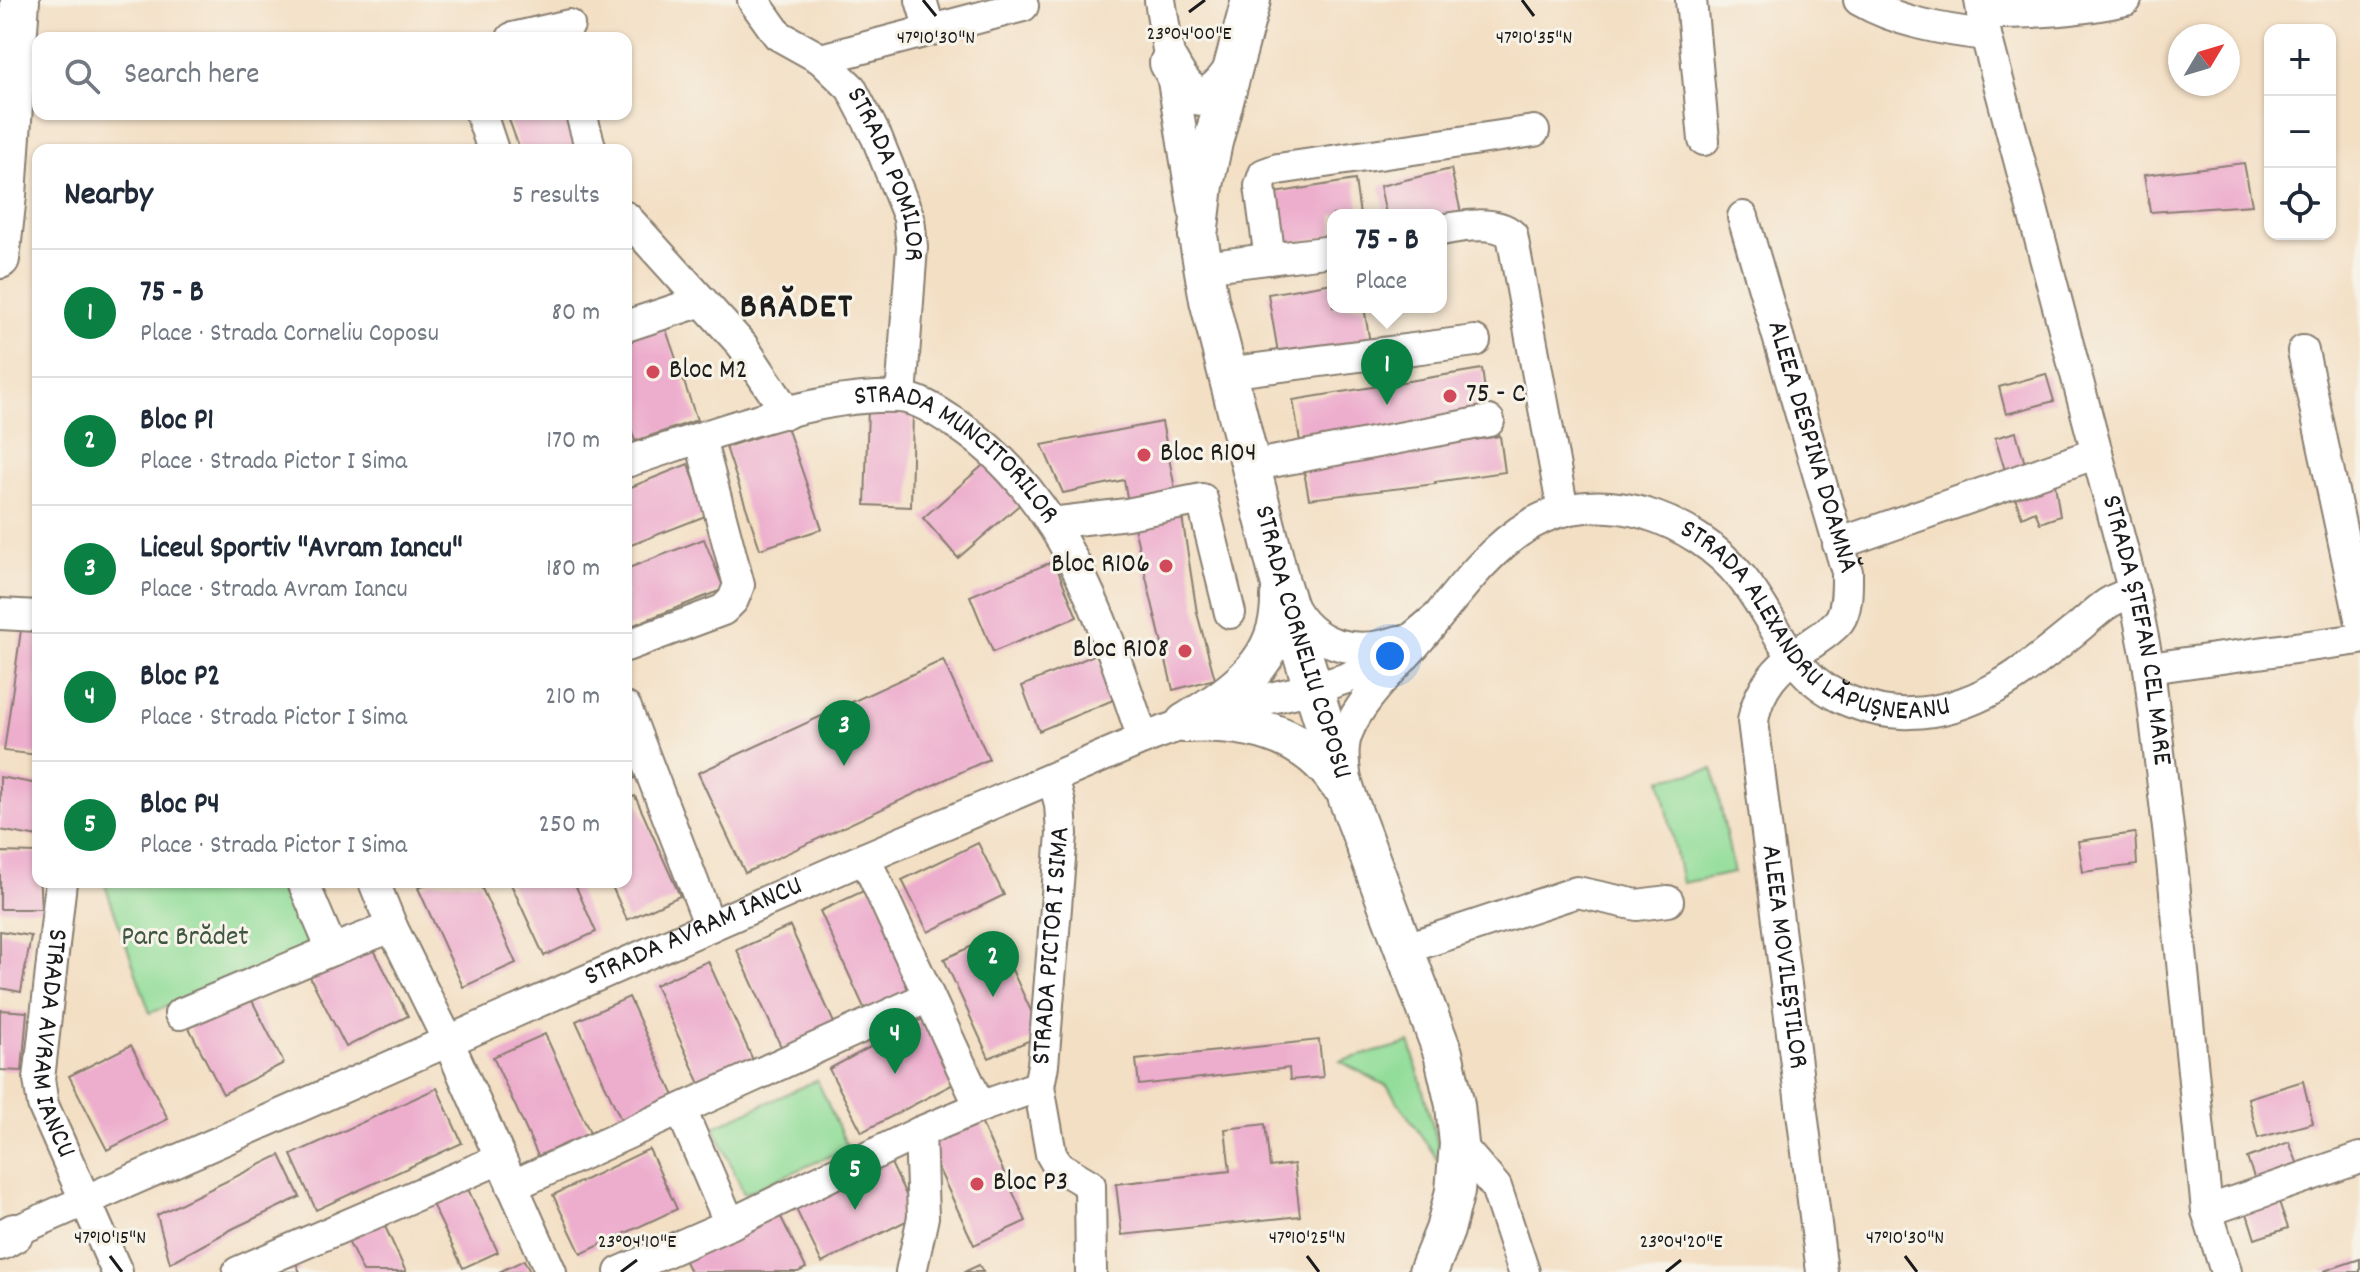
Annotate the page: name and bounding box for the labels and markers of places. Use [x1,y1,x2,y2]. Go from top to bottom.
pin: 1 [1361,339,1413,405]
place label: Bloc M2 [669,352,748,392]
marker: Bloc M2 [644,363,662,381]
place label: 75 - C [1466,376,1526,416]
marker: 75 - C [1441,387,1459,405]
place label: Bloc R104 [1160,435,1257,475]
marker: Bloc R104 [1135,446,1153,464]
place label: Bloc R106 [1051,546,1150,586]
marker: Bloc R106 [1157,557,1175,575]
place label: Bloc R108 [1073,631,1169,671]
marker: Bloc R108 [1176,642,1194,660]
pin: 3 [818,700,870,766]
pin: 2 [967,931,1019,997]
pin: 4 [869,1008,921,1074]
pin: 5 [829,1144,881,1210]
place label: Bloc P3 [993,1164,1068,1204]
marker: Bloc P3 [968,1175,986,1193]

